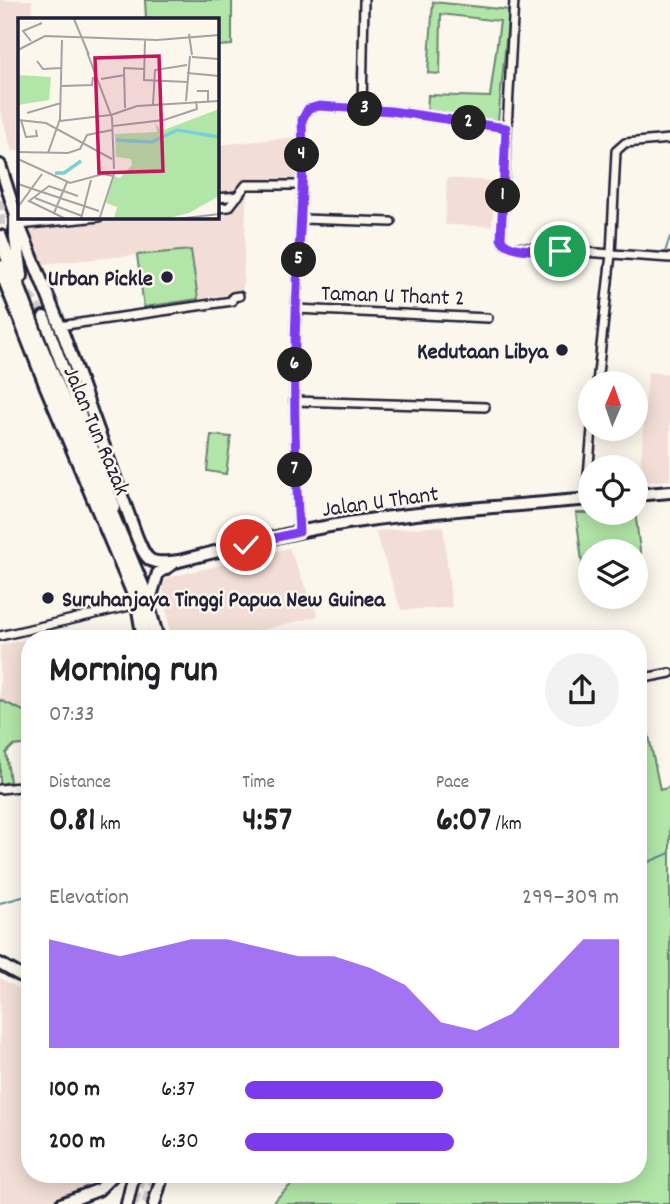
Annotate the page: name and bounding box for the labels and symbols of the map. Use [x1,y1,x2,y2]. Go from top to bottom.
inset map [18,18,219,219]
pin: 3 [348,92,382,126]
pin: 2 [452,106,486,140]
pin: 4 [284,138,320,172]
pin: 1 [486,178,520,214]
pin [530,221,590,281]
pin: 5 [282,243,316,278]
place label: Urban Pickle [48,264,153,297]
marker: Urban Pickle [159,269,175,285]
street label: Taman U Thant 2 [320,278,465,316]
place label: Kedutaan Libya [417,337,549,370]
marker: Kedutaan Libya [554,342,570,358]
pin: 6 [278,348,312,382]
street label: Jalan Tun Razak [53,362,137,501]
north arrow [578,371,648,441]
pin: 7 [278,452,312,488]
street label: Jalan U Thant [320,479,441,528]
pin [216,515,276,575]
place label: Suruhanjaya Tinggi Papua New Guinea [62,585,386,618]
marker: Suruhanjaya Tinggi Papua New Guinea [40,590,56,606]

